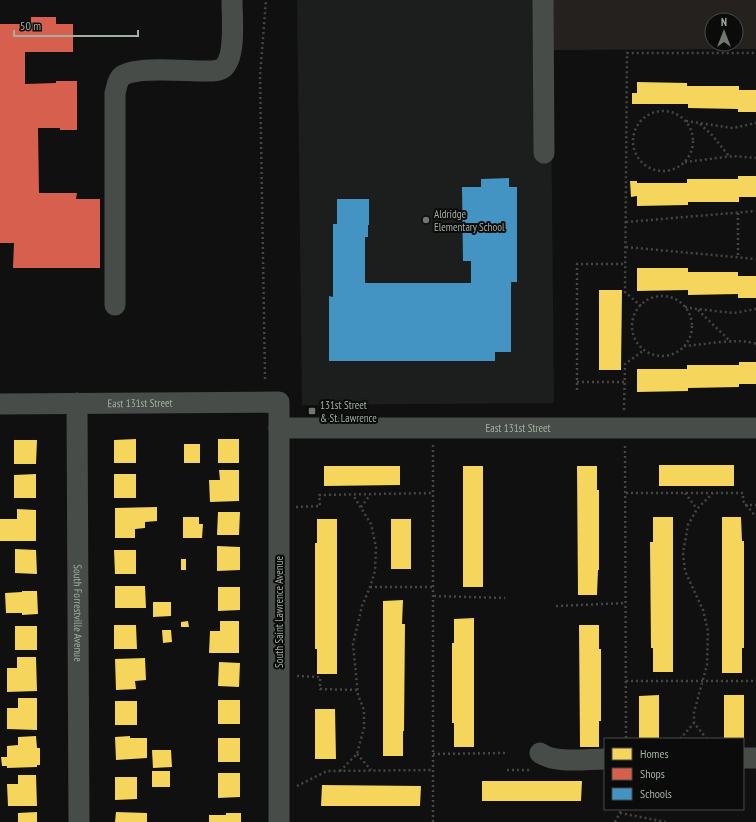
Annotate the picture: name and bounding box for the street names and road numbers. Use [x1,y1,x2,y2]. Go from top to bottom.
street label: East 131st Street [107,396,173,410]
street label: East 131st Street [486,421,551,435]
street label: South Saint Lawrence Avenue [272,556,286,668]
street label: South Forrestville Avenue [71,564,85,662]

